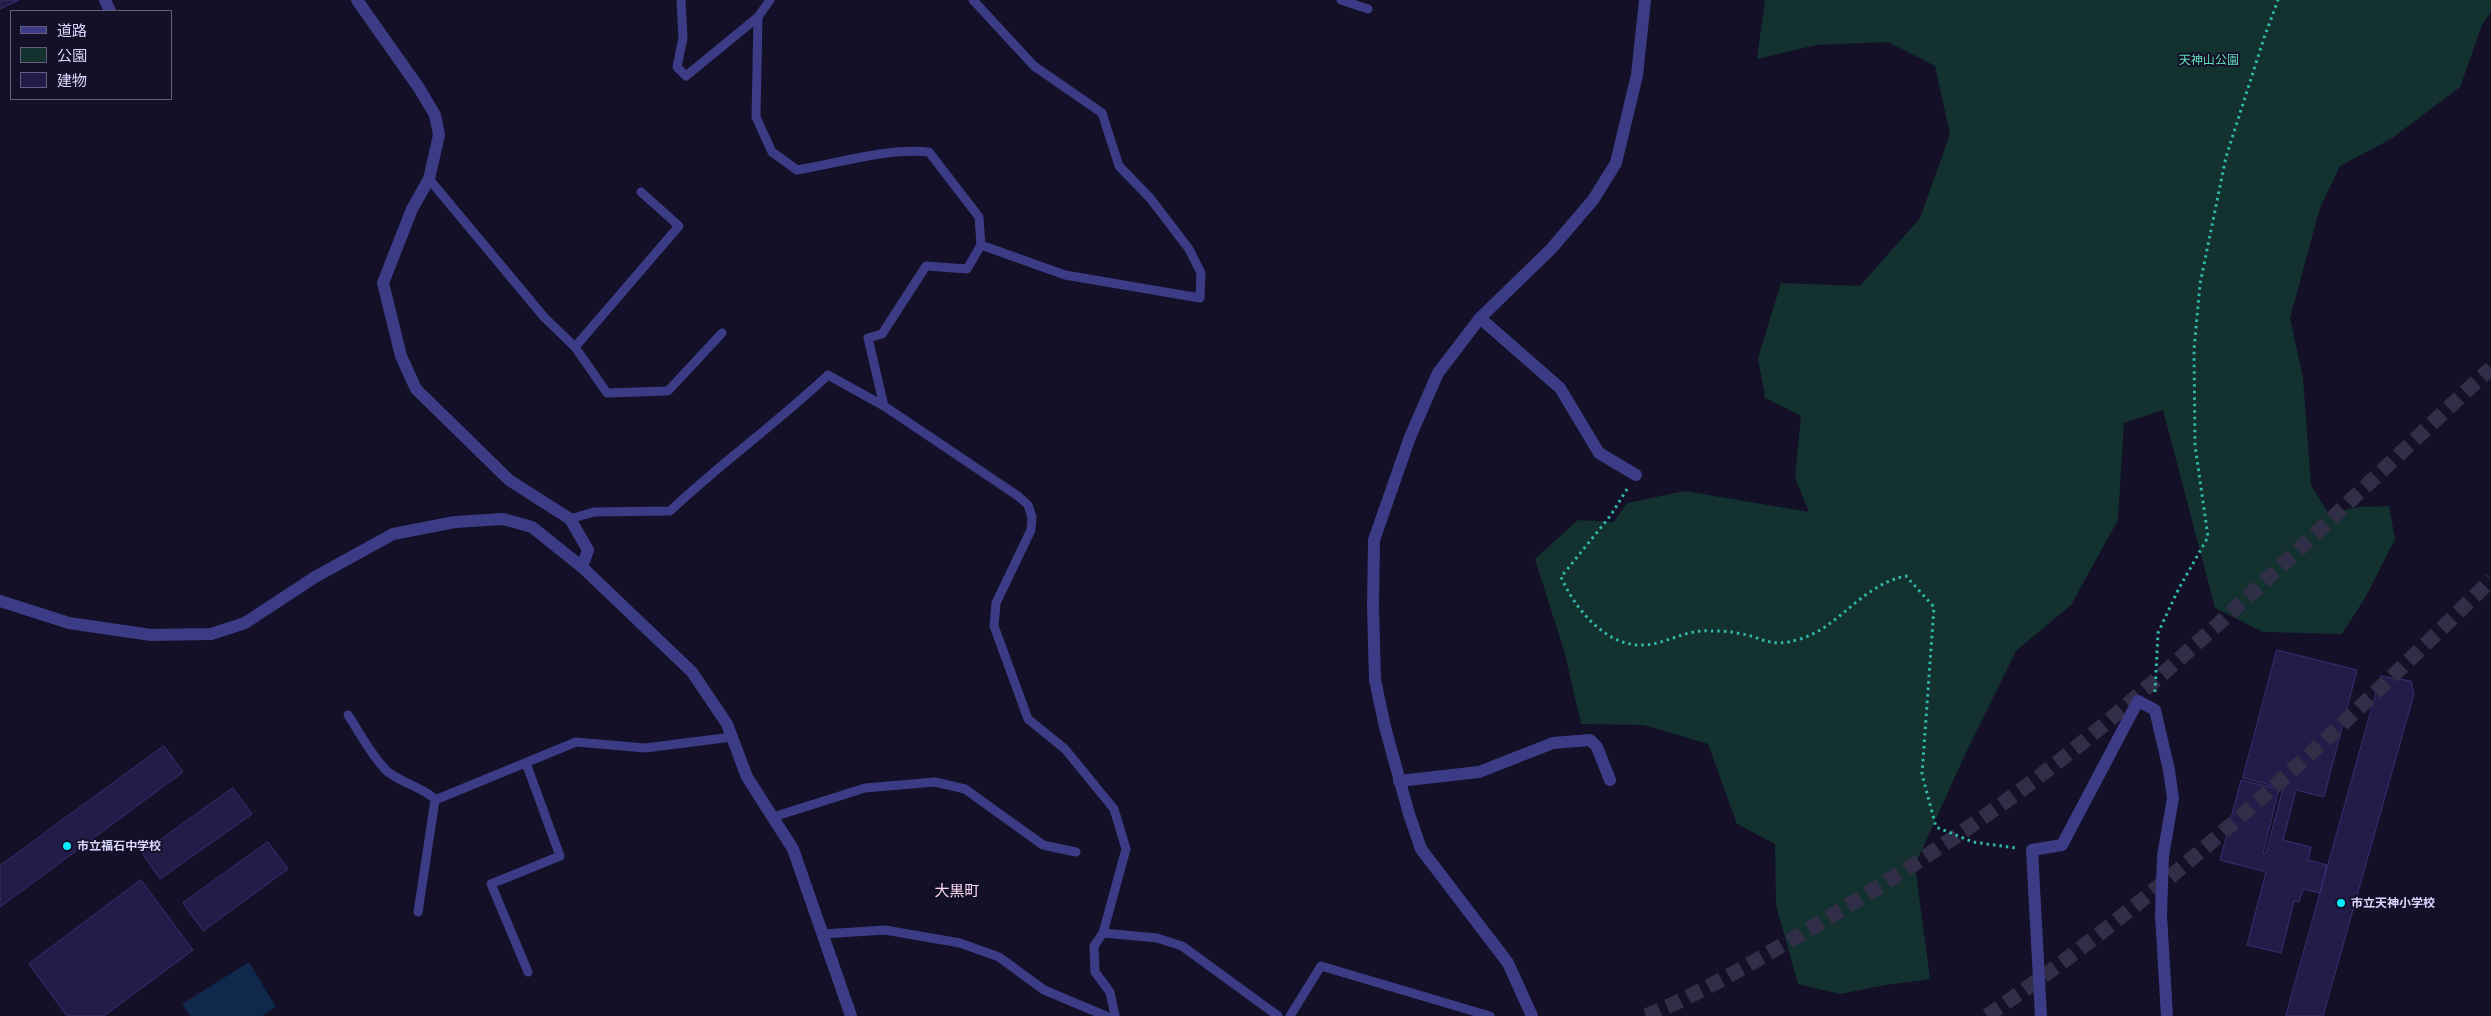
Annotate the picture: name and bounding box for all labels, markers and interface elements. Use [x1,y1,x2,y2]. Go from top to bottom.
legend [10,10,172,100]
text: 道路 [57,22,87,40]
text: 公園 [57,47,87,65]
park label: 天神山公園 [2179,53,2239,67]
text: 建物 [57,72,87,90]
place label: 市立福石中学校 [77,839,161,853]
marker: 市立福石中学校 [61,840,73,852]
district label: 大黒町 [935,883,979,901]
place label: 市立天神小学校 [2351,896,2435,910]
marker: 市立天神小学校 [2335,897,2347,909]

